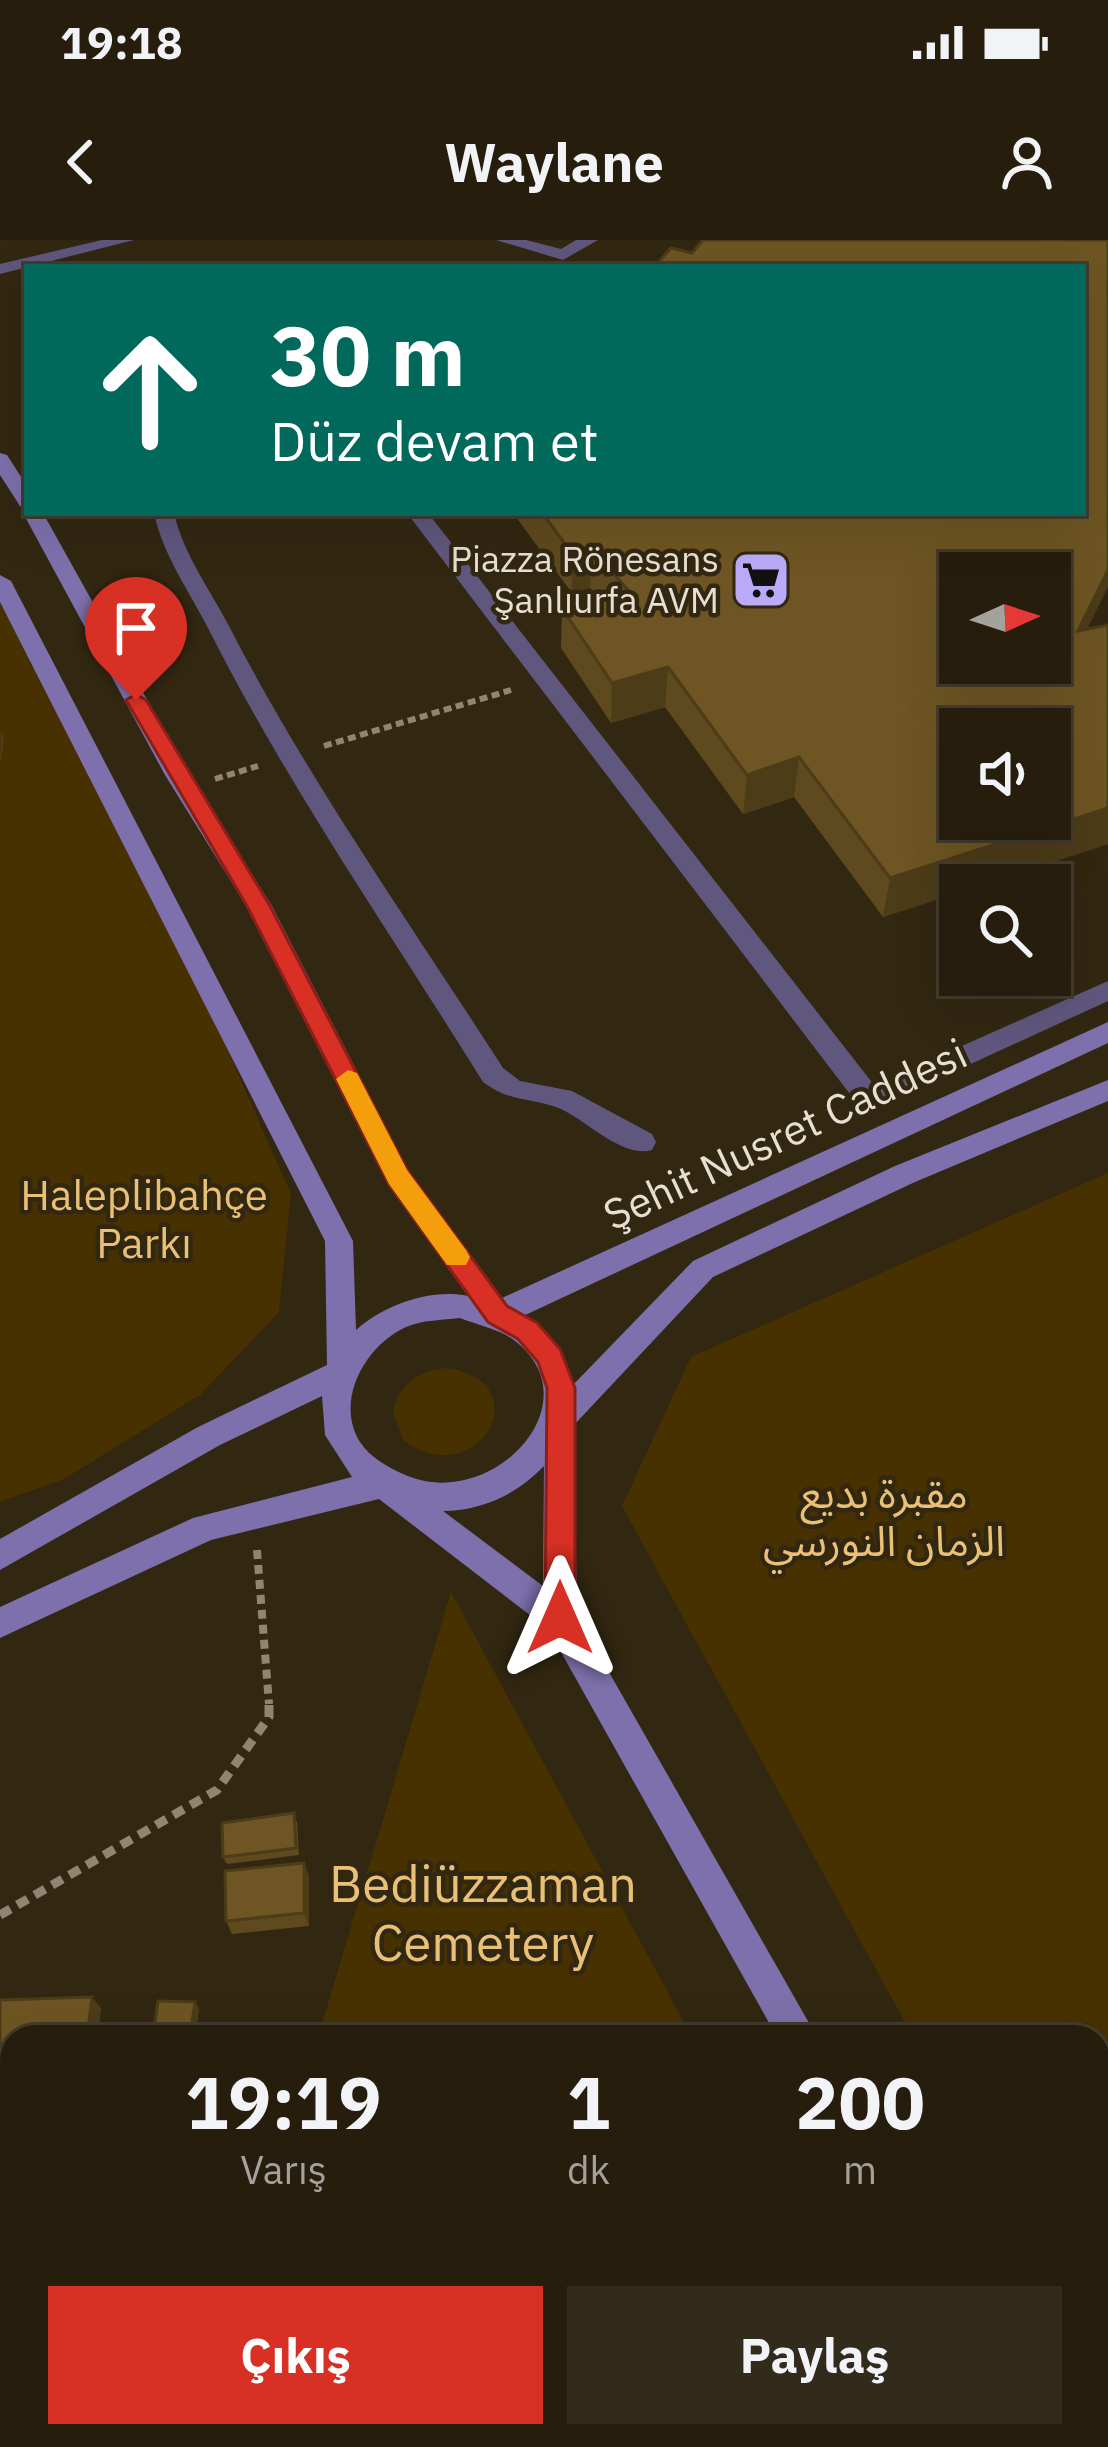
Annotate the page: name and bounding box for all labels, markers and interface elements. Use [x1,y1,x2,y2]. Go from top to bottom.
text: 19:18 [60,13,183,71]
text: Waylane [444,127,664,197]
icon: back [48,129,114,195]
icon: person [994,129,1060,195]
text: 30 m [270,300,466,409]
icon: ahead [72,312,228,468]
text: Düz devam et [270,406,599,476]
place label: Piazza Rönesans Şanlıurfa AVM [450,535,719,623]
supermarket icon: Piazza Rönesans Şanlıurfa AVM [730,549,792,611]
north arrow [939,552,1071,684]
map controls [939,552,1071,996]
pin [85,577,187,700]
icon: arrive [103,595,169,661]
button: sound [939,708,1071,840]
button: search [939,864,1071,996]
street label: Şehit Nusret Caddesi [594,1025,975,1242]
park label: Haleplibahçe Parkı [20,1167,268,1270]
park label: مقبرة بديع الزمان النورسي [763,1465,1005,1574]
position arrow [497,1555,623,1681]
park label: Bediüzzaman Cemetery [329,1850,637,1975]
text: 19:19 [185,2055,382,2149]
text: 1 [567,2055,610,2149]
text: 200 [795,2055,925,2149]
text: Varış [240,2144,327,2195]
text: dk [567,2144,610,2195]
text: m [843,2144,877,2195]
button: Çıkış [48,2286,543,2424]
button: Paylaş [567,2286,1062,2424]

